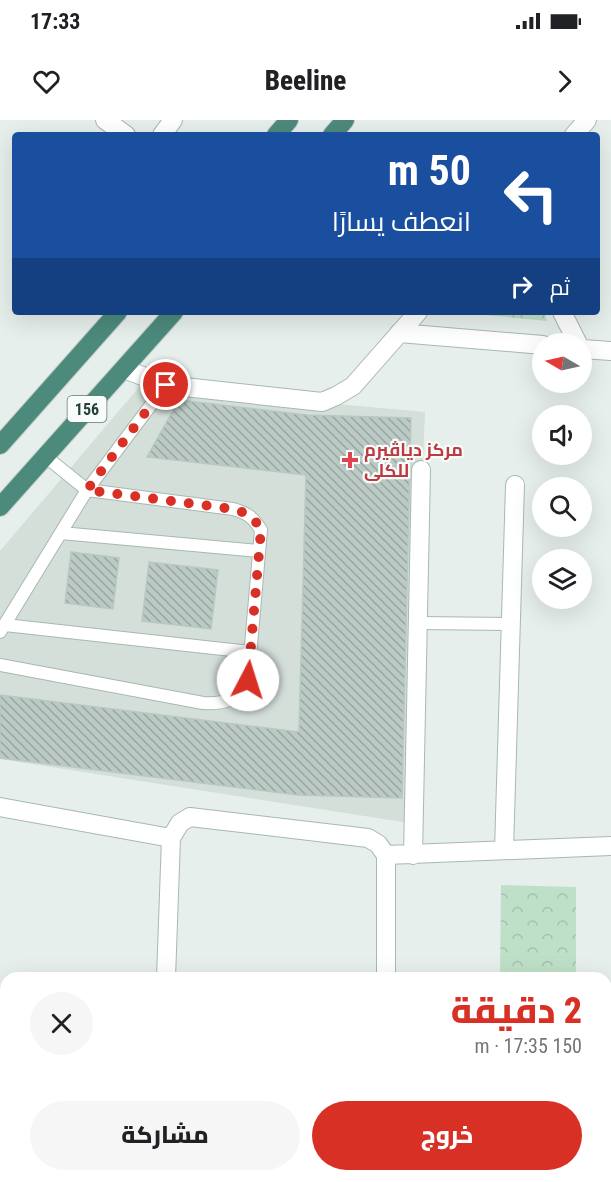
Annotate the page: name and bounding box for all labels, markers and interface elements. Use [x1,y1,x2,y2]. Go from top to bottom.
text: 17:33 [30,9,81,34]
icon: heart [30,65,63,98]
text: Beeline [265,65,346,97]
icon: forward [548,65,581,98]
text: 50 m [388,146,471,195]
icon: left [492,156,570,234]
text: انعطف يسارًا [332,206,471,238]
icon: right [505,270,538,303]
text: ثم [550,275,570,300]
north arrow [532,333,592,393]
map controls [532,333,592,609]
pin [140,359,191,410]
icon: arrive [149,368,182,401]
road number: 156 [68,396,106,422]
button: sound [532,405,592,465]
place label: مركز دياڤيرم للكلى [364,439,463,482]
marker: مركز دياڤيرم للكلى [341,451,359,469]
button: search [532,477,592,537]
button: layers [532,549,592,609]
position arrow [216,648,280,712]
text: 2 دقيقة [451,990,582,1032]
button: close [30,992,93,1055]
text: 150 m · 17:35 [475,1034,582,1058]
button: مشاركة [30,1101,300,1170]
button: خروج [312,1101,582,1170]

